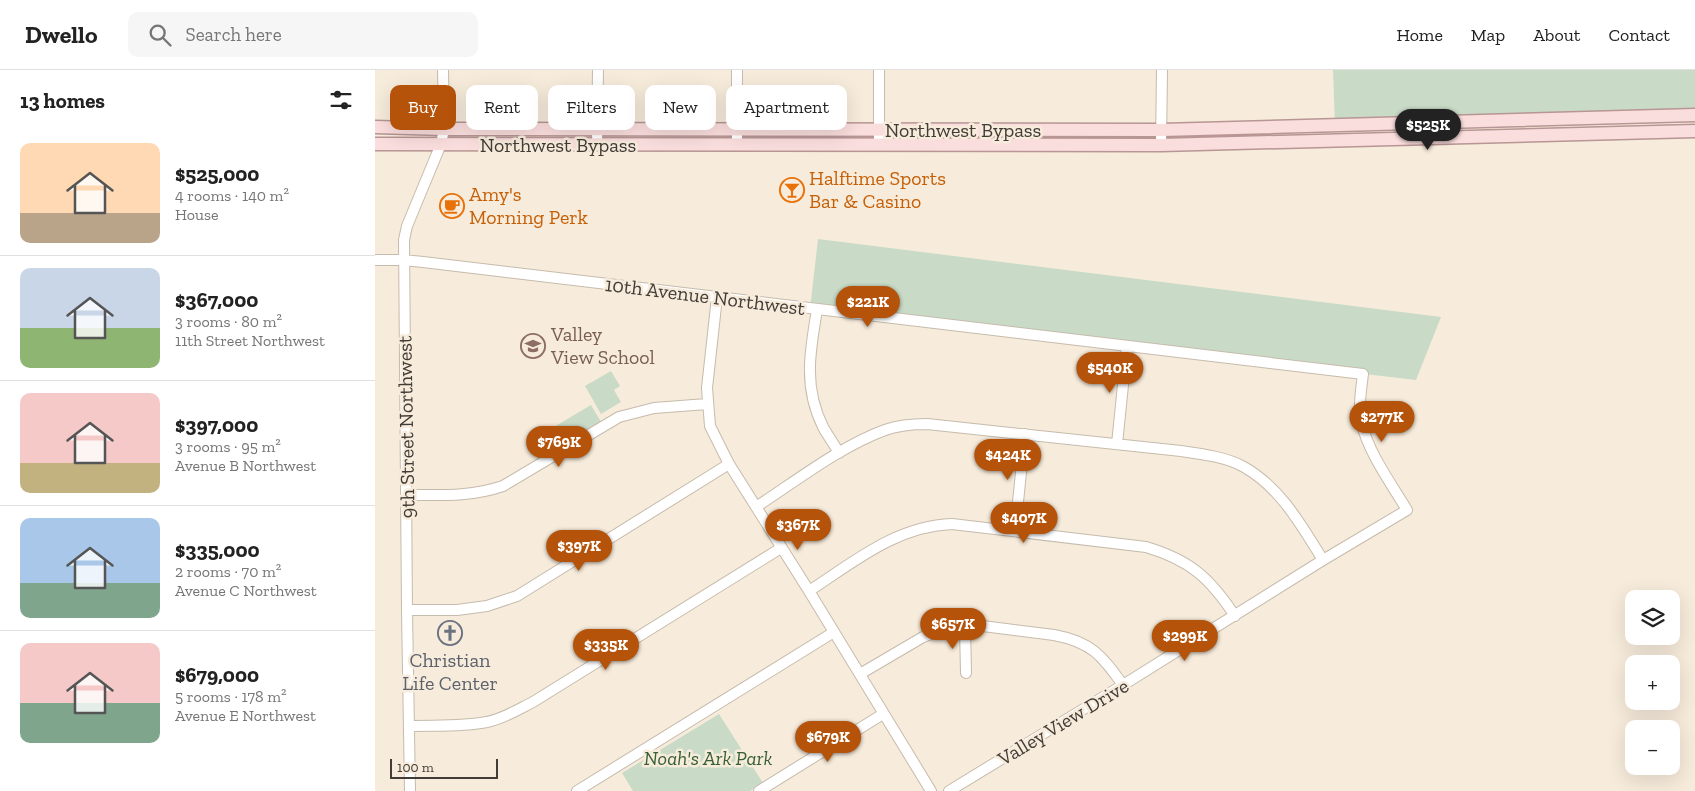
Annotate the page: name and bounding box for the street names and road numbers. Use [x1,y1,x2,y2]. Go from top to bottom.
street label: Northwest Bypass [885,118,1041,142]
street label: Northwest Bypass [480,133,636,157]
street label: 10th Avenue Northwest [604,272,807,320]
street label: 9th Street Northwest [392,335,420,519]
street label: Valley View Drive [992,673,1133,771]

